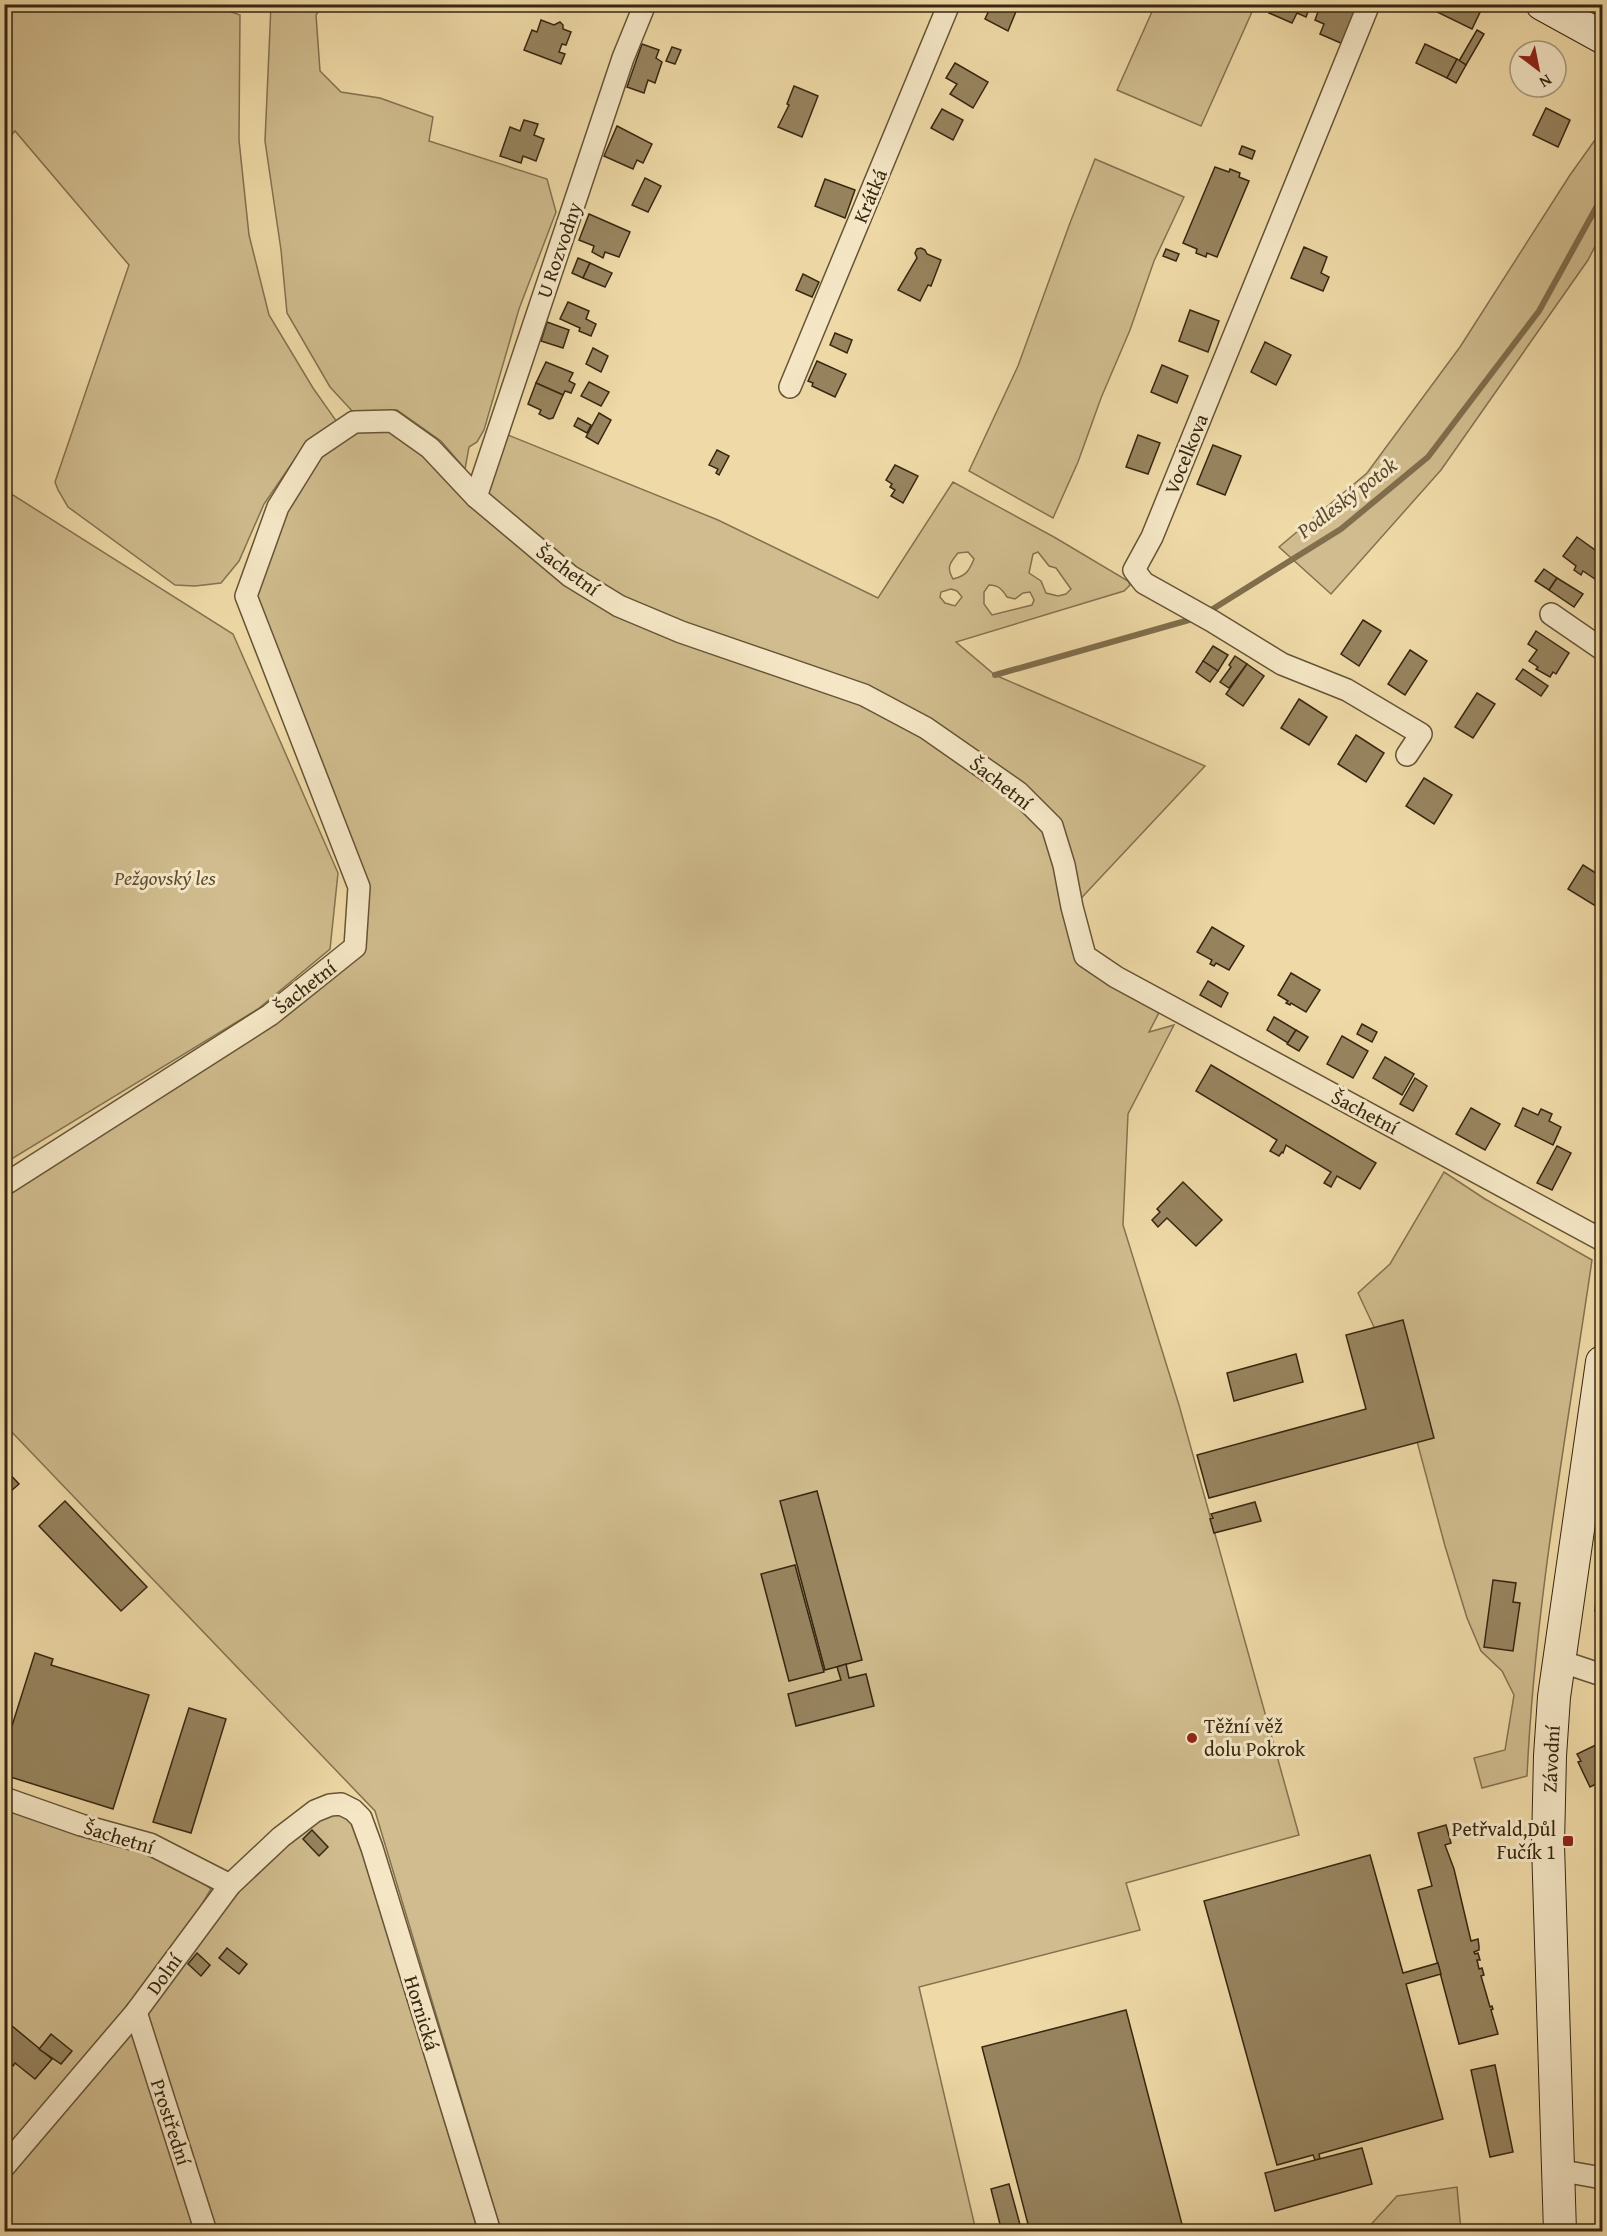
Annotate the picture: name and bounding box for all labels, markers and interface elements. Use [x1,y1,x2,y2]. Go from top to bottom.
north arrow [1508,39,1568,99]
text: N [1535,69,1557,95]
street label: Krátká [845,164,894,227]
street label: U Rozvodny [529,198,588,302]
street label: Vocelkova [1156,409,1215,498]
water label: Podleský potok [1289,449,1404,546]
street label: Šachetní [531,537,606,603]
street label: Šachetní [964,749,1039,817]
park label: Pežgovský les [113,863,217,892]
street label: Šachetní [267,953,342,1020]
street label: Šachetní [1327,1082,1404,1142]
place label: Těžní věž dolu Pokrok [1204,1711,1306,1763]
street label: Závodní [1534,1724,1567,1793]
marker: Těžní věž dolu Pokrok [1185,1731,1199,1745]
street label: Šachetní [80,1812,158,1861]
place label: Petřvald,Důl Fučík 1 [1452,1814,1556,1866]
marker: Petřvald,Důl Fučík 1 [1561,1834,1575,1848]
street label: Dolní [139,1947,189,2000]
street label: Hornická [397,1972,448,2054]
street label: Prostřední [144,2075,199,2169]

